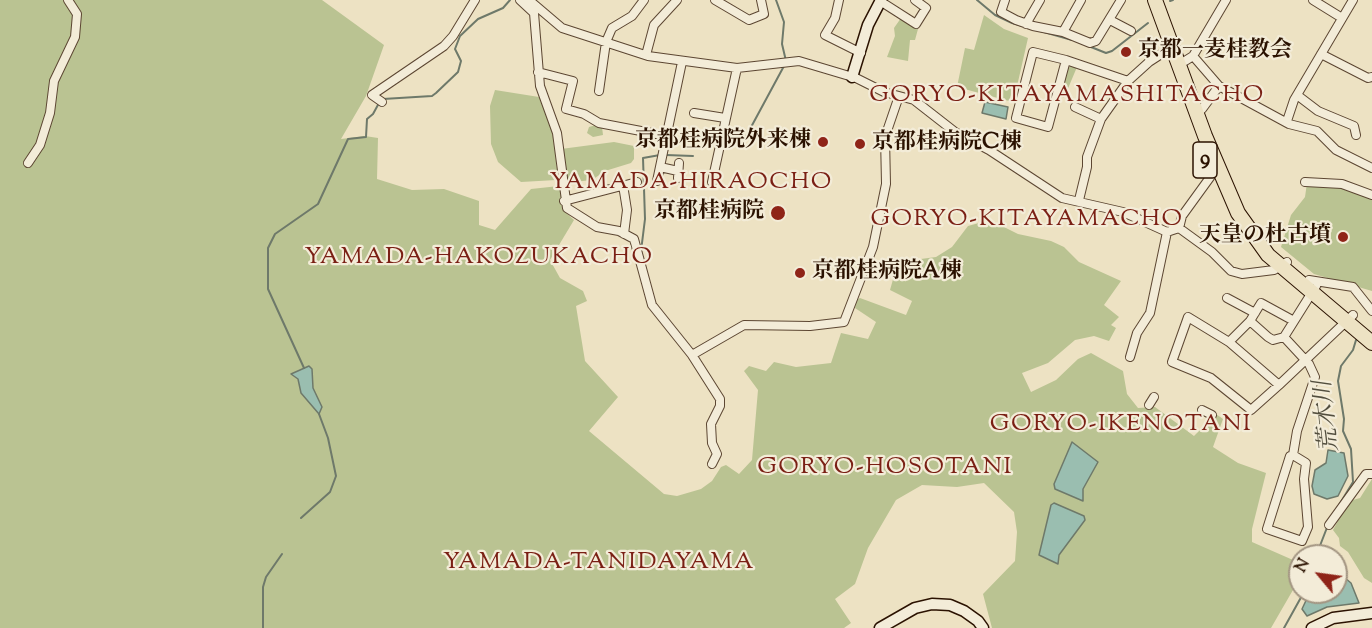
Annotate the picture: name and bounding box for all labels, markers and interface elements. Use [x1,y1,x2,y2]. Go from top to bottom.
place label: 京都一麦桂教会 [1138,39,1292,65]
marker: 京都一麦桂教会 [1119,45,1133,59]
district label: GORYO-KITAYAMASHITACHO [869,83,1265,111]
place label: 京都桂病院外来棟 [635,129,811,155]
place label: 京都桂病院C棟 [872,131,1022,157]
marker: 京都桂病院外来棟 [816,135,830,149]
marker: 京都桂病院C棟 [853,137,867,151]
road number: 9 [1193,142,1217,178]
district label: YAMADA-HIRAOCHO [549,170,833,198]
place label: 京都桂病院 [654,200,764,226]
marker: 京都桂病院 [769,204,787,222]
district label: GORYO-KITAYAMACHO [870,207,1184,235]
place label: 天皇の杜古墳 [1199,224,1331,250]
marker: 天皇の杜古墳 [1336,230,1350,244]
district label: YAMADA-HAKOZUKACHO [305,245,653,273]
place label: 京都桂病院A棟 [812,260,962,286]
marker: 京都桂病院A棟 [793,266,807,280]
water label: 荒木川 [1311,379,1347,453]
district label: GORYO-IKENOTANI [990,412,1252,440]
district label: GORYO-HOSOTANI [757,455,1013,483]
north arrow [1288,544,1348,604]
district label: YAMADA-TANIDAYAMA [443,550,755,578]
text: N [1290,555,1317,577]

